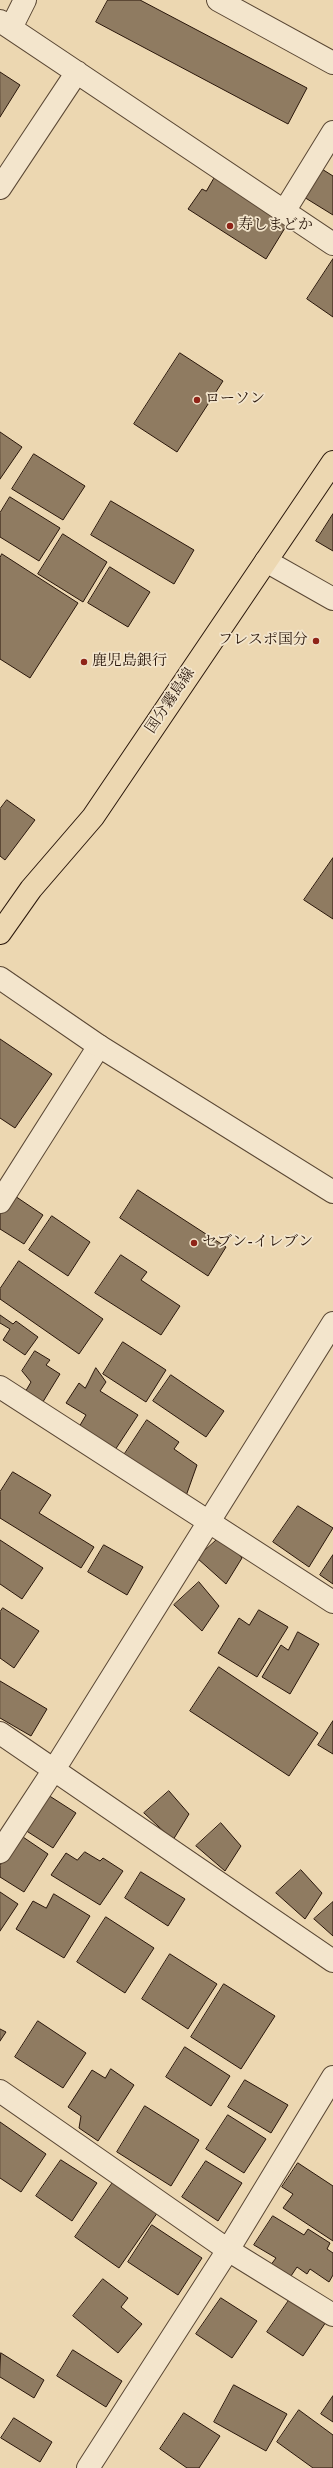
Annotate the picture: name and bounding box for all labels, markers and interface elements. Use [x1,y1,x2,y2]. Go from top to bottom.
place label: 寿しまどか [238,217,313,235]
marker: 寿しまどか [225,221,235,231]
place label: ローソン [205,391,265,409]
marker: ローソン [192,395,202,405]
place label: フレスポ国分 [218,632,308,650]
marker: フレスポ国分 [311,636,321,646]
place label: 鹿児島銀行 [92,653,167,671]
marker: 鹿児島銀行 [79,657,89,667]
street label: 国分霧島線 [143,665,199,737]
place label: セブン-イレブン [202,1234,313,1252]
marker: セブン-イレブン [189,1238,199,1248]

